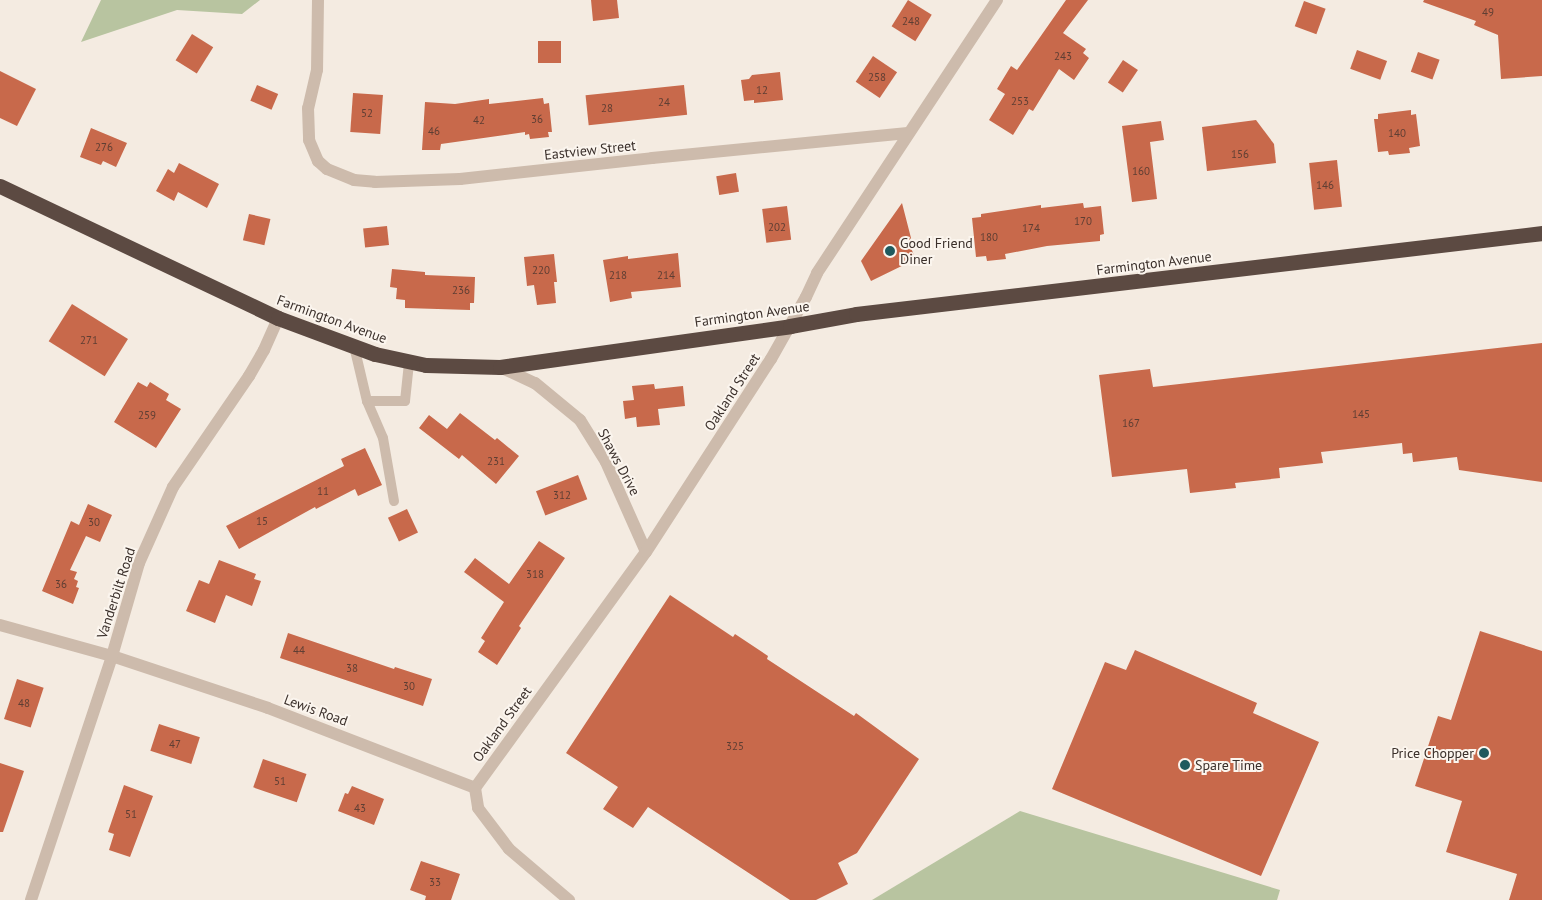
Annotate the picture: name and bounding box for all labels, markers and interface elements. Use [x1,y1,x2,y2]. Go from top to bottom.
house number: 49 [1482,5,1494,19]
house number: 248 [902,14,920,28]
house number: 243 [1054,49,1072,63]
house number: 258 [868,70,886,84]
house number: 12 [756,83,768,97]
house number: 253 [1011,94,1029,108]
house number: 24 [658,95,670,109]
house number: 28 [601,101,613,115]
house number: 52 [361,106,373,120]
house number: 36 [531,112,543,126]
house number: 42 [473,113,485,127]
house number: 46 [428,124,440,138]
house number: 140 [1388,126,1406,140]
street label: Eastview Street [543,137,637,163]
house number: 276 [95,140,113,154]
house number: 156 [1231,147,1249,161]
house number: 160 [1132,164,1150,178]
house number: 146 [1316,178,1334,192]
house number: 170 [1074,214,1092,228]
house number: 202 [768,220,786,234]
house number: 174 [1022,221,1040,235]
house number: 180 [980,230,998,244]
place label: Good Friend Diner [900,235,973,268]
marker: Good Friend Diner [884,245,896,257]
street label: Farmington Avenue [1095,248,1213,278]
house number: 220 [532,263,550,277]
house number: 218 [609,268,627,282]
house number: 214 [657,268,675,282]
house number: 236 [452,283,470,297]
street label: Farmington Avenue [274,291,390,347]
street label: Farmington Avenue [693,298,811,330]
house number: 271 [80,333,98,347]
street label: Oakland Street [701,350,763,434]
house number: 145 [1352,407,1370,421]
house number: 259 [138,408,156,422]
house number: 167 [1122,416,1140,430]
street label: Shaws Drive [594,426,644,498]
house number: 231 [487,454,505,468]
house number: 11 [317,484,329,498]
house number: 312 [553,488,571,502]
house number: 15 [256,514,268,528]
house number: 30 [88,515,100,529]
street label: Vanderbilt Road [93,545,139,641]
house number: 318 [526,567,544,581]
house number: 36 [55,577,67,591]
house number: 44 [293,643,305,657]
house number: 38 [346,661,358,675]
house number: 30 [403,679,415,693]
street label: Oakland Street [469,683,535,765]
street label: Lewis Road [282,691,350,729]
house number: 48 [18,696,30,710]
house number: 47 [169,737,181,751]
house number: 325 [726,739,744,753]
place label: Price Chopper [1391,745,1474,761]
marker: Price Chopper [1478,747,1490,759]
place label: Spare Time [1195,757,1263,773]
marker: Spare Time [1179,759,1191,771]
house number: 51 [274,774,286,788]
house number: 43 [354,801,366,815]
house number: 51 [125,807,137,821]
house number: 33 [429,875,441,889]

